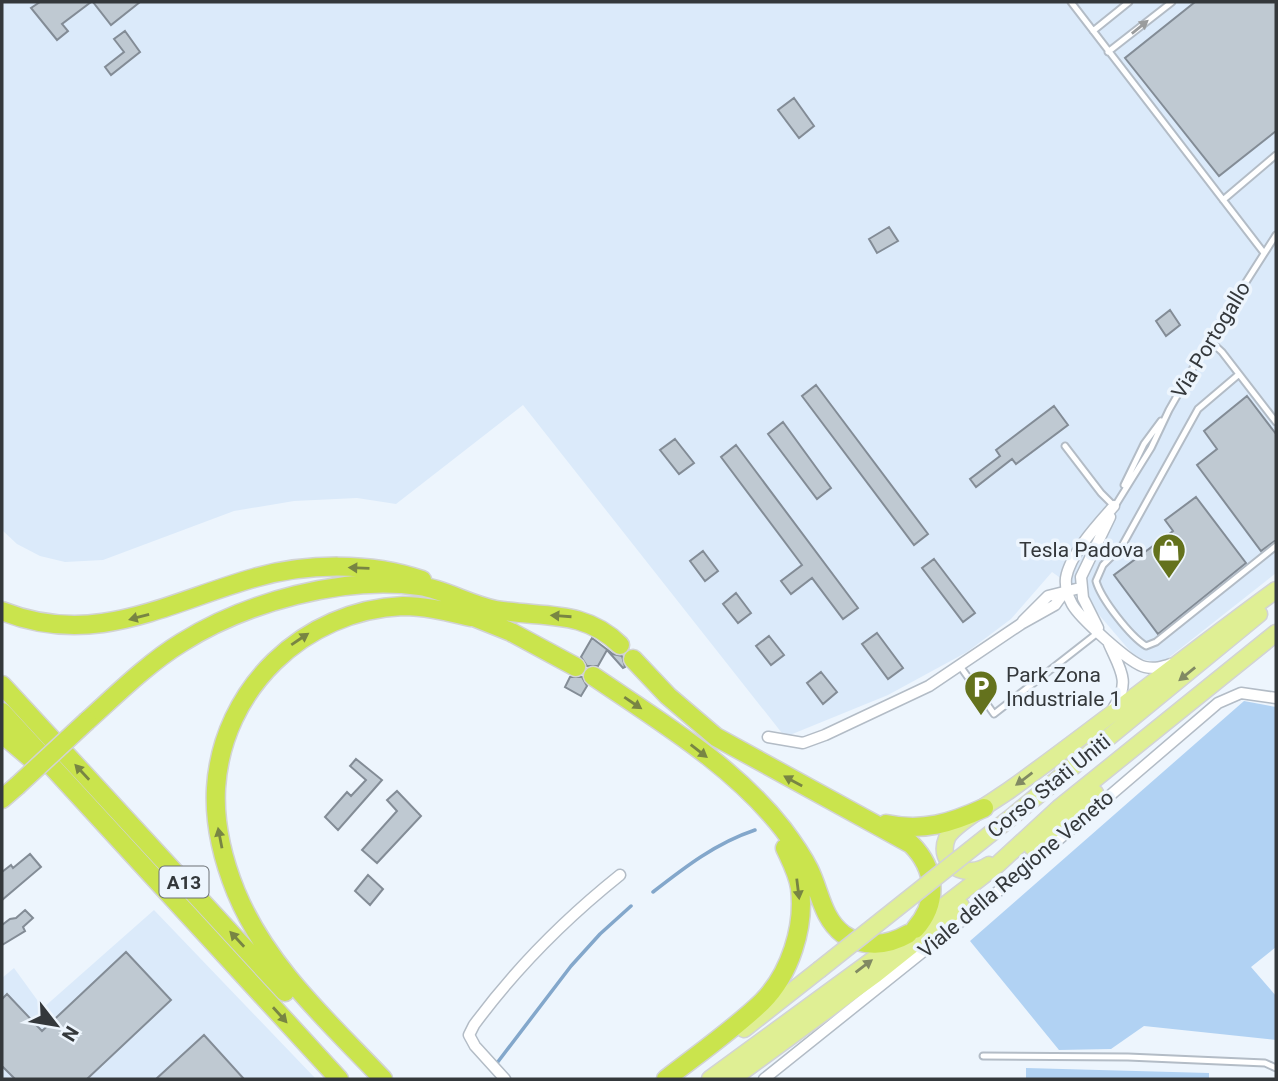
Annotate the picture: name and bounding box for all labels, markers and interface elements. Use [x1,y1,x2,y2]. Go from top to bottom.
one-way arrow [1131,20,1148,35]
street label: Via Portogallo [1167,277,1255,403]
shop icon: Tesla Padova [1150,531,1188,580]
place label: Tesla Padova [1019,538,1144,562]
one-way arrow [348,563,370,574]
one-way arrow [550,610,572,621]
one-way arrow [128,612,149,622]
one-way arrow [290,633,310,646]
place label: Park Zona Industriale 1 [1006,663,1121,711]
one-way arrow [1178,667,1196,682]
parking icon: Park Zona Industriale 1 [962,668,1000,717]
one-way arrow [624,696,642,710]
street label: Corso Stati Uniti [983,729,1115,843]
one-way arrow [689,743,707,758]
one-way arrow [74,763,90,781]
one-way arrow [1015,772,1033,786]
one-way arrow [783,775,803,787]
street label: Viale della Regione Veneto [913,785,1119,963]
one-way arrow [215,827,226,849]
road number: A13 [160,866,208,898]
one-way arrow [793,878,804,900]
one-way arrow [229,931,245,948]
one-way arrow [855,960,873,974]
north arrow [21,990,91,1060]
one-way arrow [272,1006,288,1024]
text: N [57,1022,83,1045]

